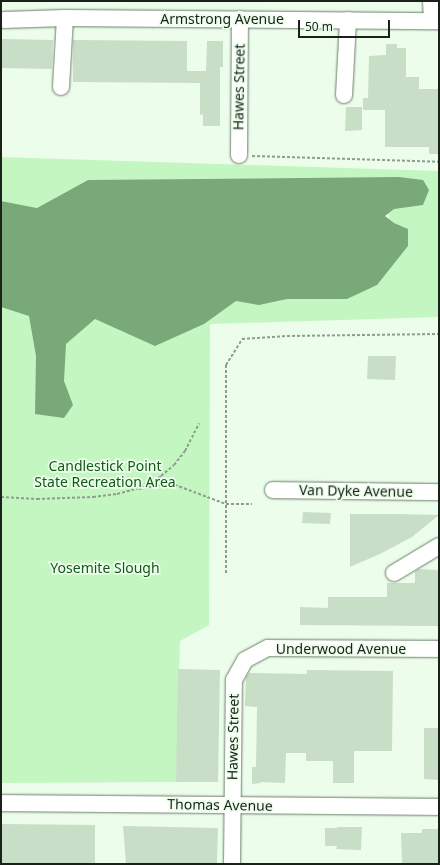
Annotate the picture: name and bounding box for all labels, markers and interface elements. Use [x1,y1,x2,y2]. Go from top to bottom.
street label: Armstrong Avenue [160,11,284,27]
scale bar [300,12,392,38]
text: 50 m [305,18,333,35]
street label: Hawes Street [230,44,248,130]
park label: Candlestick Point State Recreation Area [34,458,176,490]
street label: Van Dyke Avenue [299,482,413,500]
park label: Yosemite Slough [50,560,160,576]
street label: Underwood Avenue [276,641,406,657]
street label: Hawes Street [224,694,242,780]
street label: Thomas Avenue [167,796,273,814]

